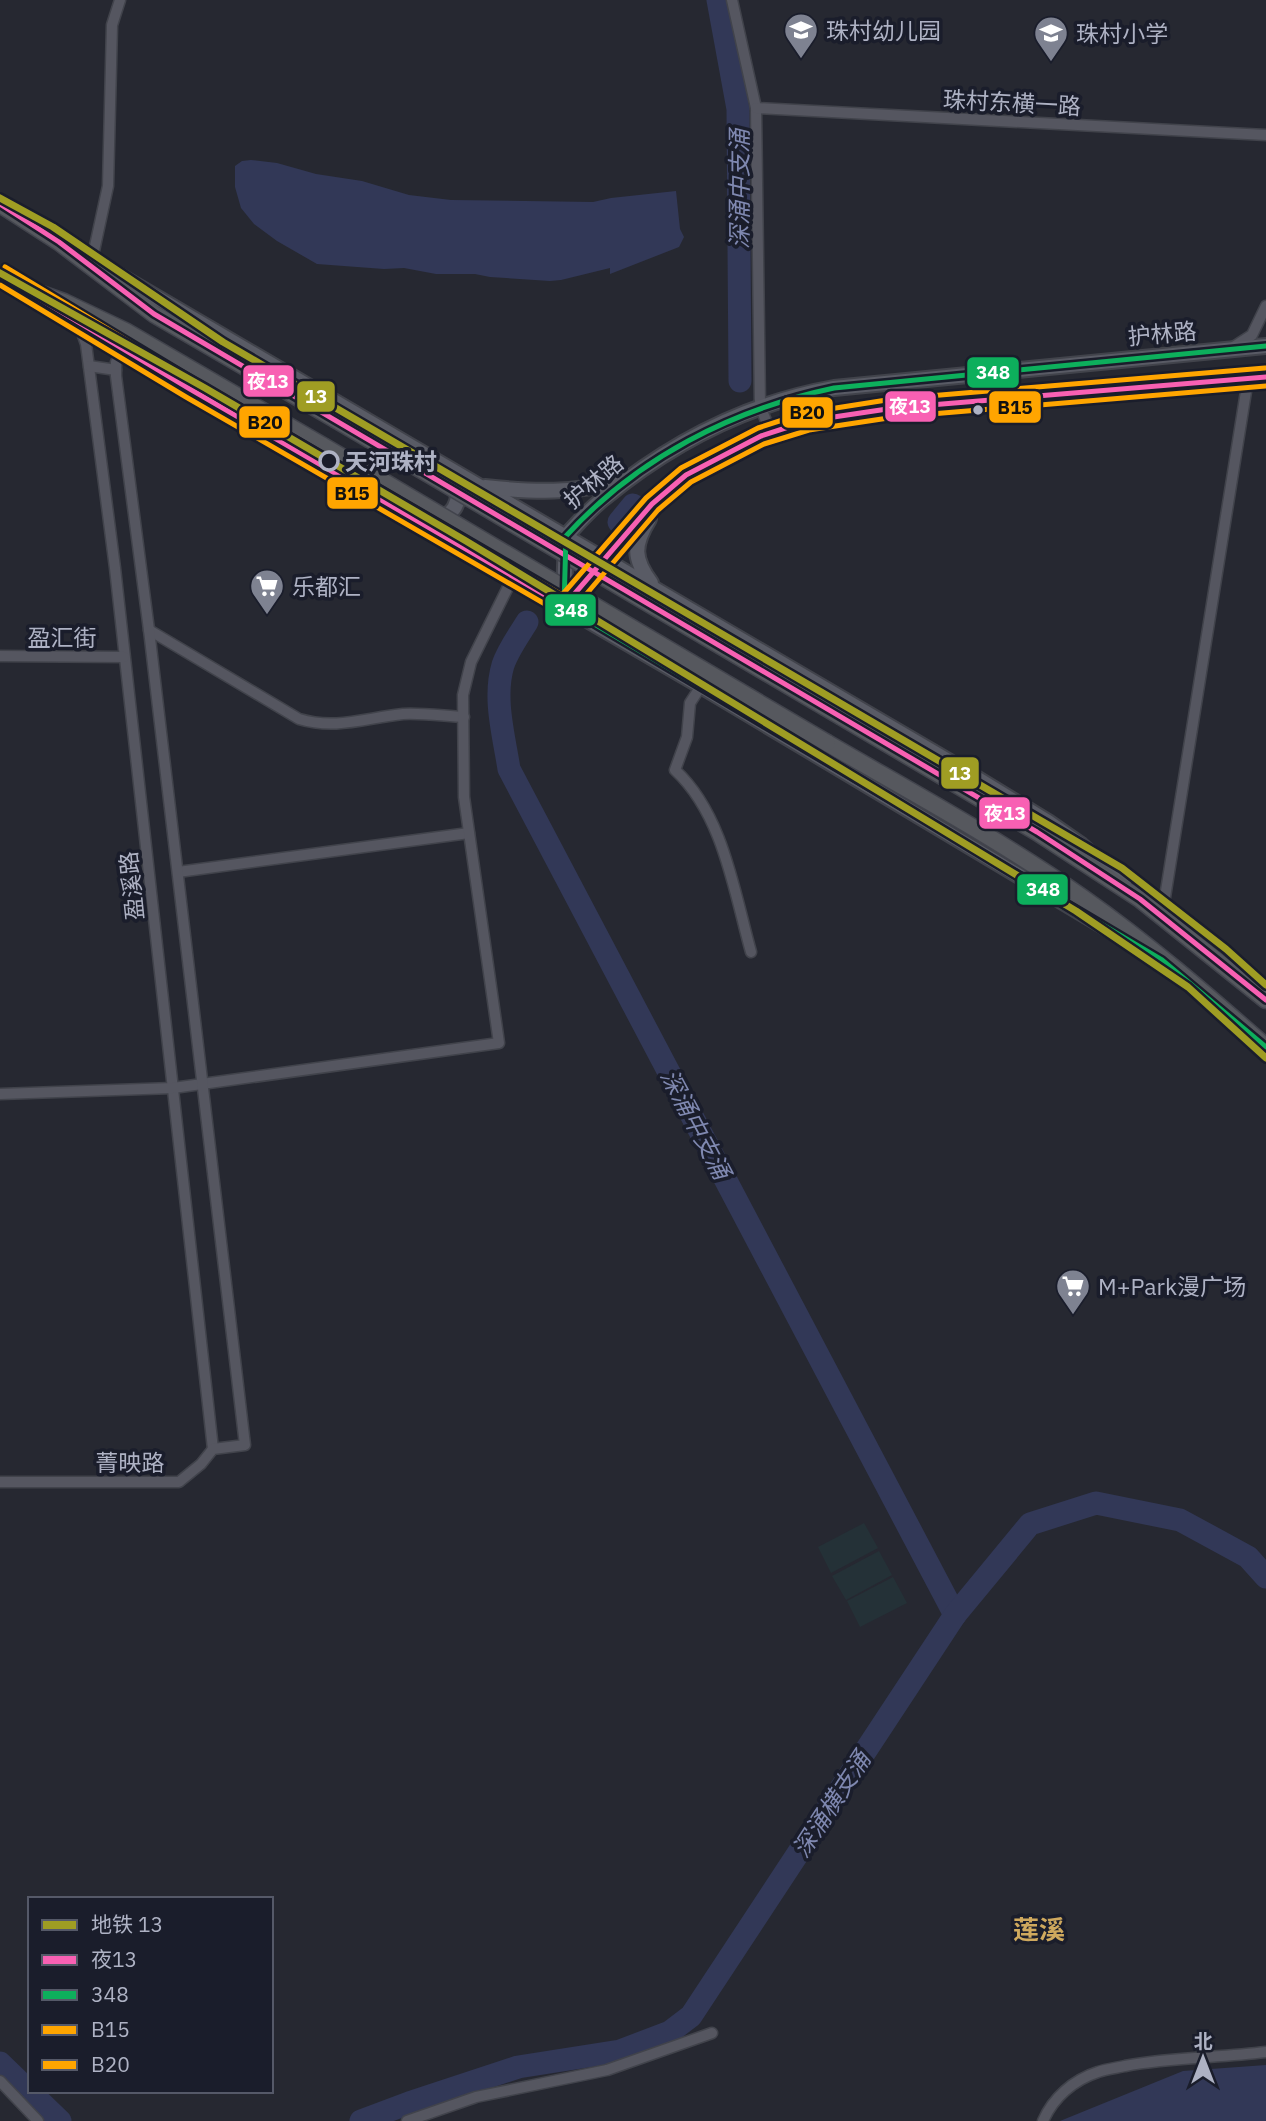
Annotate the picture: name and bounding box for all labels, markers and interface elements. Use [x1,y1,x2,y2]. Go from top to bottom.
school or university icon: 珠村幼儿园 [782,11,820,60]
school or university icon: 珠村小学 [1032,14,1070,63]
place label: 珠村幼儿园 [826,15,941,45]
place label: 珠村小学 [1076,18,1168,48]
street label: 珠村东横一路 [942,83,1082,121]
water label: 深涌中支涌 [723,126,755,249]
street label: 护林路 [1126,315,1198,351]
line badge: 348 [966,356,1020,389]
text: 348 [976,360,1010,384]
line badge: 夜13 [242,364,295,398]
text: 夜13 [247,369,289,393]
line badge: 13 [296,380,336,413]
text: 13 [305,384,327,408]
line badge: 夜13 [884,390,937,423]
line badge: B15 [988,390,1042,424]
text: 夜13 [889,394,931,418]
text: B15 [997,395,1033,419]
line badge: B20 [781,396,834,429]
text: B20 [789,400,825,424]
unlabelled marker [971,403,985,417]
line badge: B20 [238,405,291,439]
text: B20 [247,410,283,434]
place label: 天河珠村 [345,446,437,476]
street label: 护林路 [557,447,629,515]
marker: 天河珠村 [319,451,339,471]
line badge: B15 [326,476,379,510]
text: B15 [334,481,370,505]
supermarket icon: 乐都汇 [248,567,286,616]
place label: 乐都汇 [292,571,361,601]
line badge: 348 [544,593,597,627]
text: 348 [554,598,588,622]
street label: 盈汇街 [28,622,97,652]
line badge: 13 [940,756,980,790]
text: 13 [949,761,971,785]
line badge: 夜13 [978,796,1031,830]
text: 夜13 [984,801,1026,825]
street label: 盈溪路 [112,850,150,922]
line badge: 348 [1016,873,1069,906]
text: 348 [1026,877,1060,901]
water label: 深涌中支涌 [654,1064,740,1187]
supermarket icon: M+Park漫广场 [1054,1267,1092,1316]
place label: M+Park漫广场 [1098,1271,1246,1301]
street label: 菁映路 [96,1447,165,1477]
water label: 深涌横支涌 [785,1742,879,1863]
legend [28,1897,273,2093]
text: 地铁 13 [91,1910,163,1938]
district label: 莲溪 [1013,1912,1065,1946]
text: 夜13 [91,1945,137,1973]
text: 348 [91,1980,129,2008]
text: B15 [91,2015,130,2043]
north arrow [1168,2023,1238,2093]
text: 北 [1193,2029,1213,2053]
text: B20 [91,2050,130,2078]

